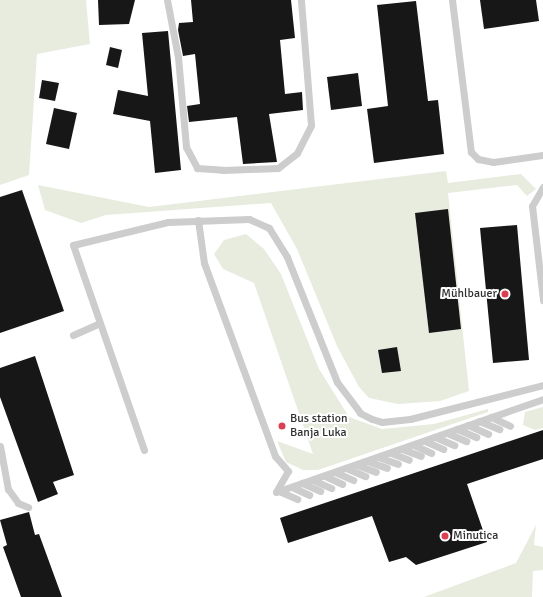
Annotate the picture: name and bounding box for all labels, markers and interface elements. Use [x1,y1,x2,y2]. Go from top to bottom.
place label: Mühlbauer [441,287,497,301]
marker: Mühlbauer [500,289,510,299]
place label: Bus station Banja Luka [290,412,347,440]
marker: Bus station Banja Luka [277,421,287,431]
place label: Minutica [453,529,498,543]
marker: Minutica [440,531,450,541]

